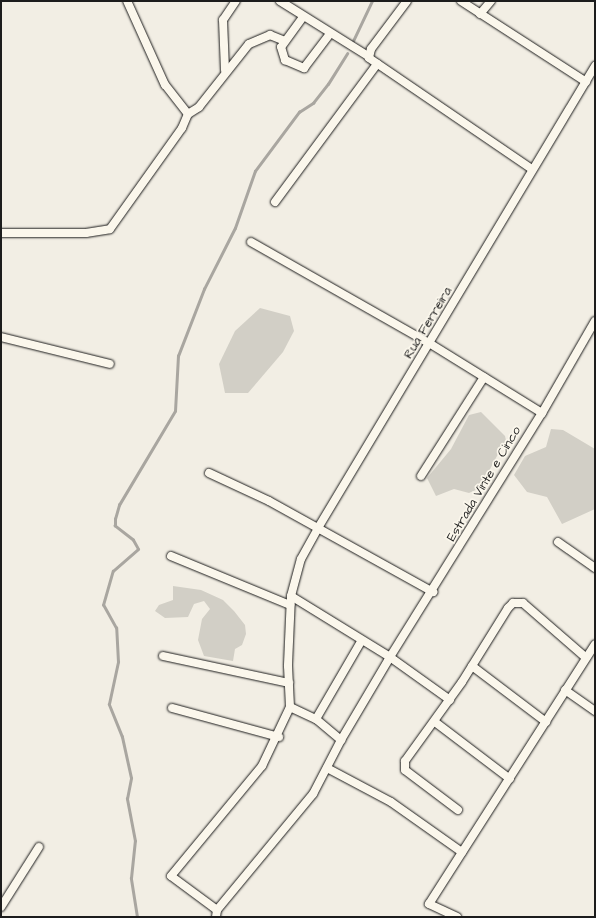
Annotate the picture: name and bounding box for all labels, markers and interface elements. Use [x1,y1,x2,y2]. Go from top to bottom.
street label: Rua Ferreira [400,284,456,362]
street label: Estrada Vinte e Cinco [443,424,525,544]

